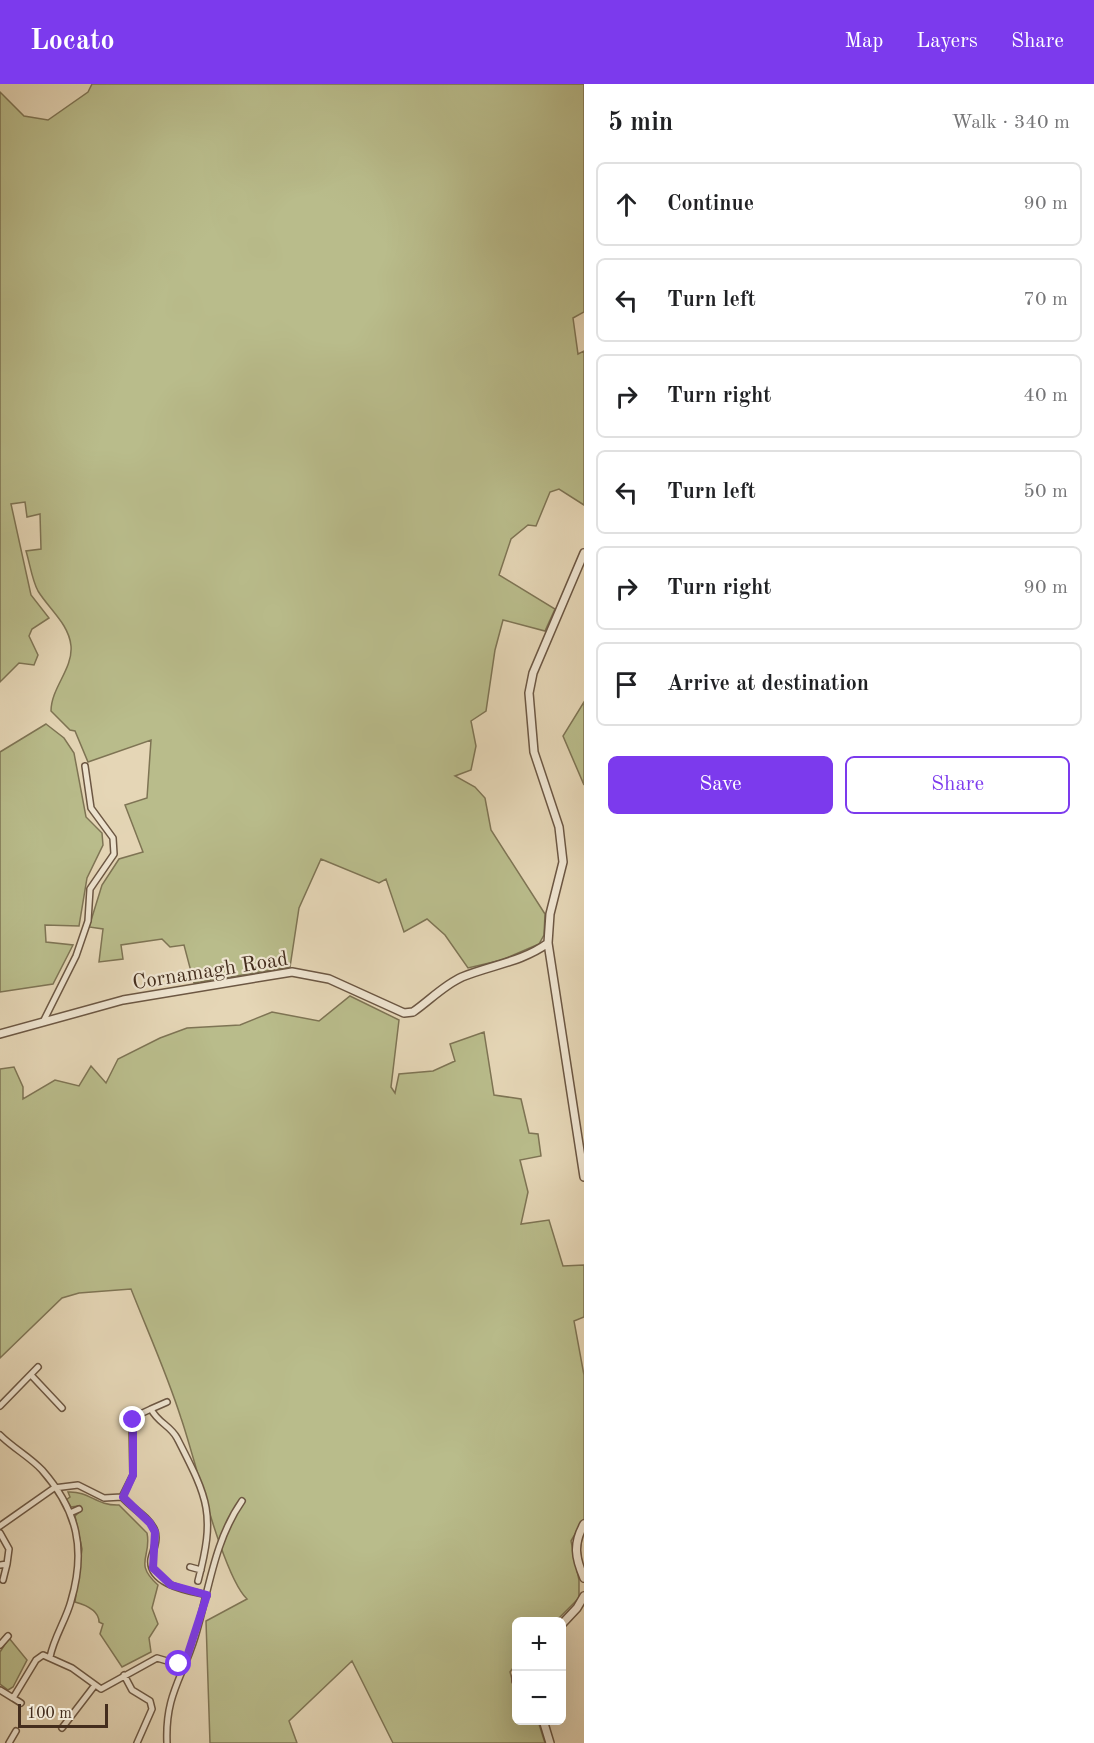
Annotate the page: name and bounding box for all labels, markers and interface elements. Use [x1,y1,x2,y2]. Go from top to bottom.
text: Locato [30,28,115,56]
text: Map [844,31,883,52]
text: Layers [916,31,978,52]
text: Share [1011,31,1064,52]
text: 5 min [608,110,673,136]
text: Walk · 340 m [951,113,1070,133]
icon: ahead [610,188,643,221]
text: Continue [667,193,754,215]
text: 90 m [1023,194,1068,214]
icon: left [610,284,643,317]
text: Turn left [667,289,756,311]
text: 70 m [1023,290,1068,310]
icon: right [610,380,643,413]
text: Turn right [667,385,771,407]
text: 40 m [1023,386,1068,406]
icon: left [610,476,643,509]
text: Turn left [667,481,756,503]
text: 50 m [1023,482,1068,502]
icon: right [610,572,643,605]
text: Turn right [667,577,771,599]
text: 90 m [1023,578,1068,598]
icon: arrive [610,668,643,701]
text: Arrive at destination [667,673,869,695]
button: Save [608,756,833,814]
button: Share [845,756,1070,814]
street label: Cornamagh Road [131,949,290,994]
route end [119,1406,145,1432]
map controls [512,1617,566,1725]
button: + [512,1617,566,1671]
route start [165,1650,191,1676]
button: − [512,1671,566,1725]
scale bar [18,1701,108,1728]
text: 100 m [27,1706,72,1722]

